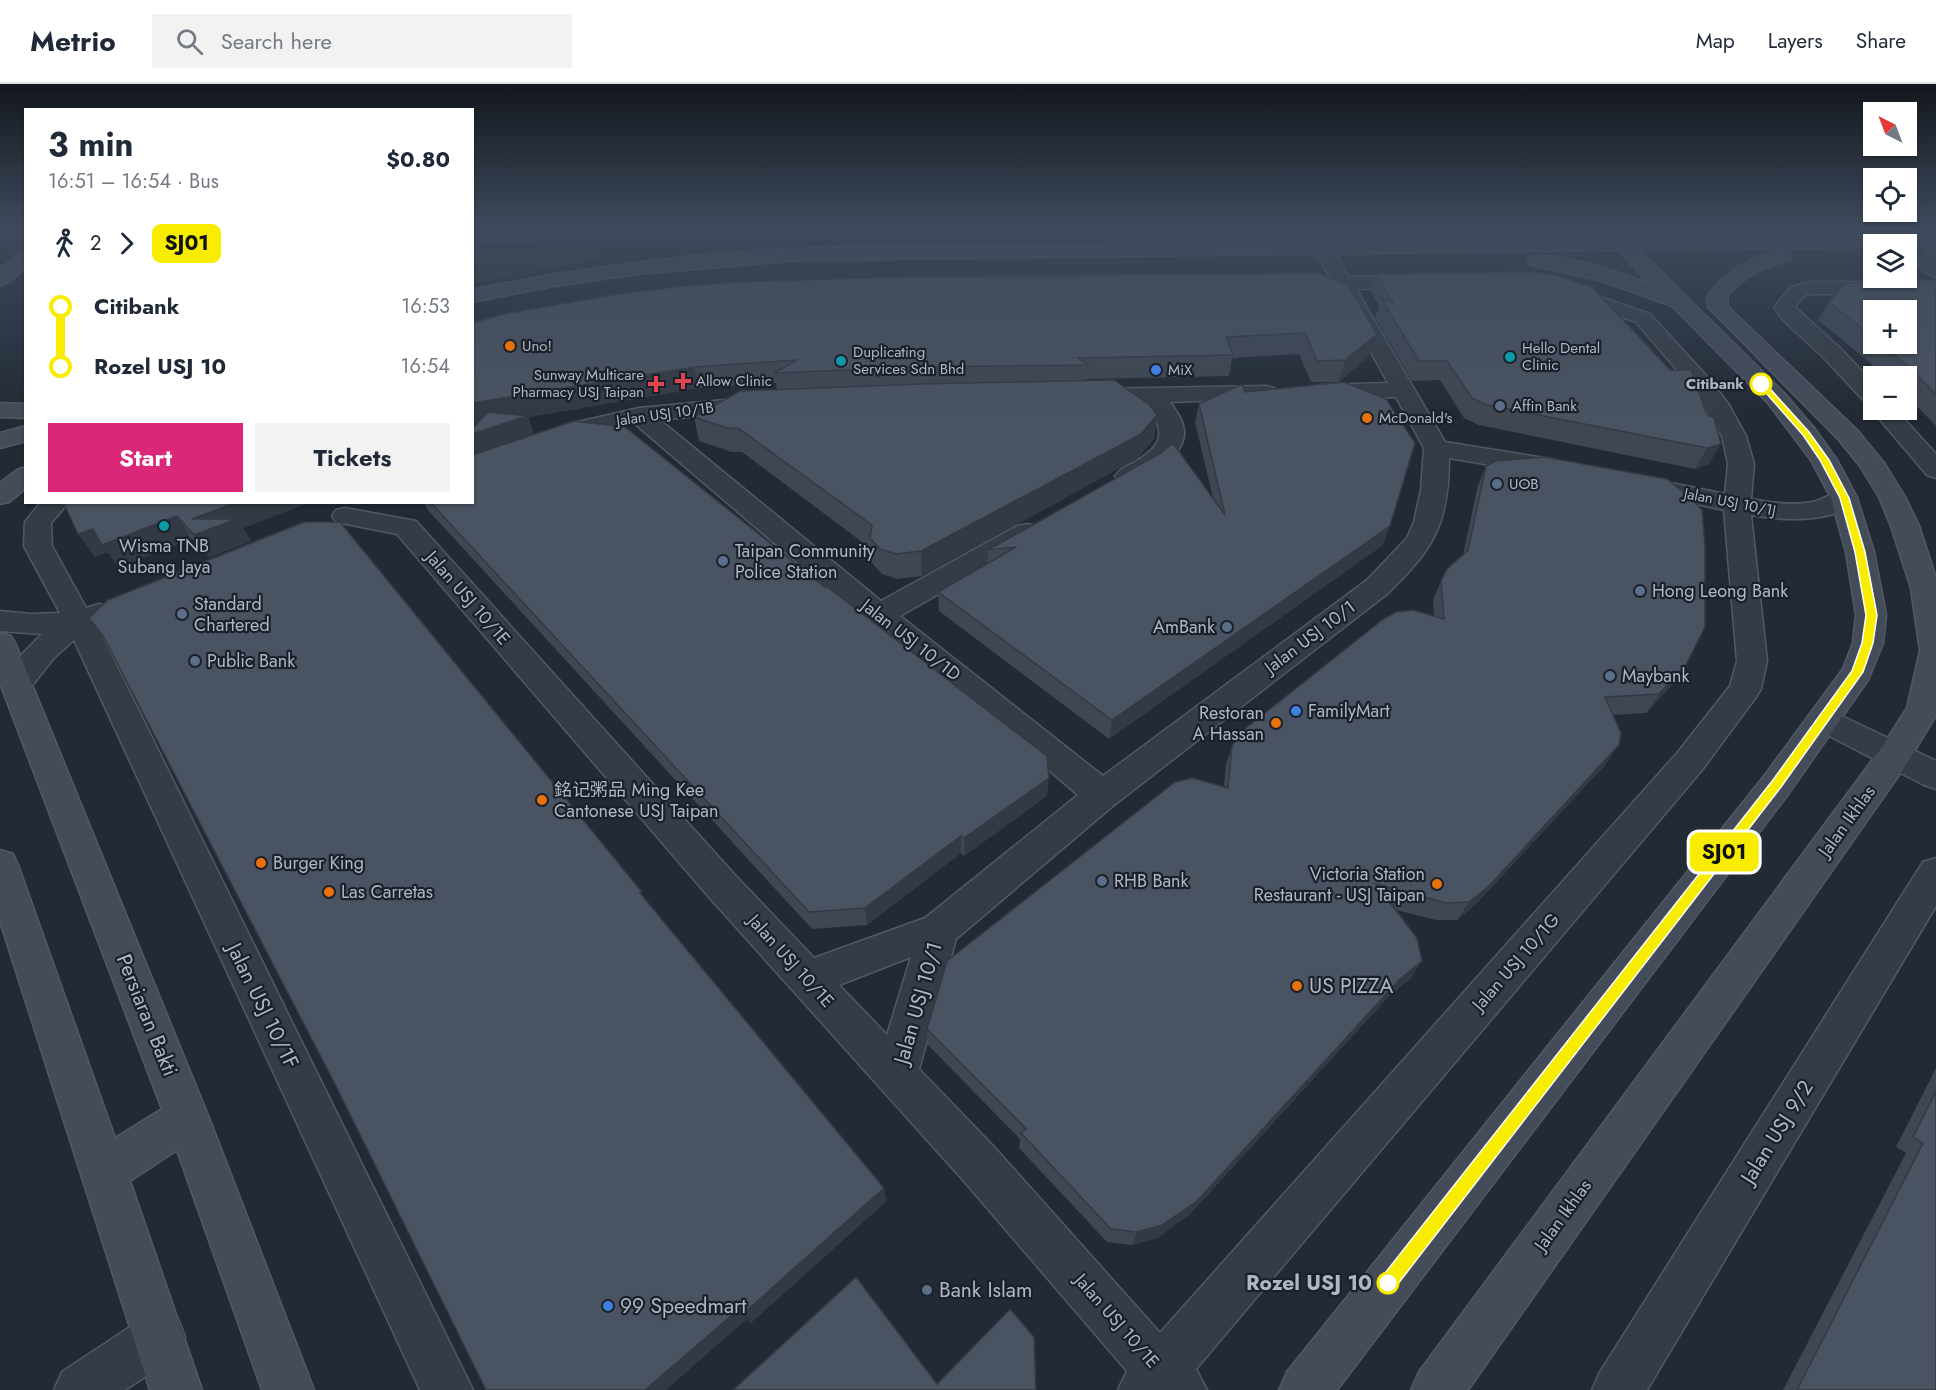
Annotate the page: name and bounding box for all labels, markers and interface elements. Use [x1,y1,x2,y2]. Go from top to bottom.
search box [152,14,572,68]
text: Metrio [30,21,116,62]
icon: search [173,25,206,58]
text: Search here [221,25,332,57]
text: Map [1696,26,1735,56]
text: Layers [1768,26,1823,56]
text: Share [1856,26,1906,56]
north arrow [1863,102,1917,156]
map controls [1863,102,1917,420]
text: 3 min [48,121,134,168]
text: $0.80 [386,143,450,175]
text: 16:51 – 16:54 · Bus [48,167,219,196]
button: locate [1863,168,1917,222]
icon: walk [48,227,81,260]
icon: forward [110,227,143,260]
text: SJ01 [164,228,209,258]
text: 2 [90,229,101,258]
button: layers [1863,234,1917,288]
text: Citibank [94,290,179,322]
text: 16:53 [401,292,450,321]
button: + [1863,300,1917,354]
place label: Uno! [522,335,552,357]
place label: Hello Dental Clinic [1522,337,1600,376]
marker: Uno! [503,339,517,353]
place label: Duplicating Services Sdn Bhd [853,341,964,380]
text: Rozel USJ 10 [94,350,226,382]
marker: Hello Dental Clinic [1503,350,1517,364]
text: 16:54 [401,352,450,381]
marker: Duplicating Services Sdn Bhd [834,354,848,368]
place label: MiX [1168,359,1193,381]
marker: MiX [1149,363,1163,377]
place label: Sunway Multicare Pharmacy USJ Taipan [512,364,644,403]
button: − [1863,366,1917,420]
place label: Allow Clinic [696,370,772,392]
marker: Allow Clinic [674,372,692,390]
place label: Citibank [1686,373,1744,395]
marker: Citibank [1750,373,1772,395]
marker: Sunway Multicare Pharmacy USJ Taipan [649,377,663,391]
place label: Affin Bank [1512,395,1577,417]
street label: Jalan USJ 10/1B [613,396,715,432]
marker: Affin Bank [1493,399,1507,413]
place label: McDonald's [1379,407,1453,429]
marker: McDonald's [1360,411,1374,425]
button: Start [48,423,243,492]
button: Tickets [255,423,450,492]
place label: UOB [1509,473,1539,495]
marker: UOB [1490,477,1504,491]
street label: Jalan USJ 10/1J [1680,482,1778,522]
marker: Wisma TNB Subang Jaya [157,519,171,533]
place label: Wisma TNB Subang Jaya [118,533,210,580]
place label: Taipan Community Police Station [735,538,875,585]
street label: Jalan USJ 10/1E [418,544,516,651]
marker: Taipan Community Police Station [716,554,730,568]
place label: Hong Leong Bank [1652,578,1788,604]
marker: Hong Leong Bank [1633,584,1647,598]
place label: Standard Chartered [194,591,270,638]
street label: Jalan USJ 10/1D [854,592,966,687]
street label: Jalan USJ 10/1 [1258,594,1361,681]
marker: Standard Chartered [175,607,189,621]
place label: AmBank [1153,614,1215,640]
marker: AmBank [1220,620,1234,634]
place label: Public Bank [207,648,295,674]
marker: Public Bank [188,654,202,668]
place label: Maybank [1622,663,1689,689]
marker: Maybank [1603,669,1617,683]
place label: FamilyMart [1308,698,1390,724]
place label: Restoran A Hassan [1193,700,1264,747]
marker: FamilyMart [1289,704,1303,718]
marker: Restoran A Hassan [1269,716,1283,730]
place label: 銘记粥品 Ming Kee Cantonese USJ Taipan [554,777,718,824]
street label: Jalan Ikhlas [1811,780,1882,864]
marker: 銘记粥品 Ming Kee Cantonese USJ Taipan [535,793,549,807]
line badge: SJ01 [1682,832,1766,872]
text: SJ01 [1702,837,1746,867]
place label: Burger King [273,850,364,876]
marker: Burger King [254,856,268,870]
place label: Victoria Station Restaurant - USJ Taipan [1254,861,1425,908]
place label: RHB Bank [1114,868,1189,894]
marker: RHB Bank [1095,874,1109,888]
marker: Victoria Station Restaurant - USJ Taipan [1430,877,1444,891]
place label: Las Carretas [341,879,433,905]
marker: Las Carretas [322,885,336,899]
street label: Jalan USJ 10/1E [741,907,840,1013]
street label: Jalan USJ 10/1G [1465,908,1566,1018]
street label: Jalan USJ 10/1F [218,936,306,1074]
street label: Jalan USJ 10/1 [885,938,950,1070]
street label: Persiaran Bakti [109,950,185,1080]
place label: US PIZZA [1309,971,1393,1001]
marker: US PIZZA [1290,979,1304,993]
street label: Jalan USJ 9/2 [1732,1075,1821,1192]
street label: Jalan Ikhlas [1527,1174,1598,1258]
street label: Jalan USJ 10/1E [1067,1267,1165,1374]
place label: Rozel USJ 10 [1246,1268,1372,1298]
marker: Rozel USJ 10 [1377,1272,1399,1294]
place label: Bank Islam [939,1275,1032,1305]
marker: Bank Islam [920,1283,934,1297]
place label: 99 Speedmart [620,1291,746,1321]
marker: 99 Speedmart [601,1299,615,1313]

